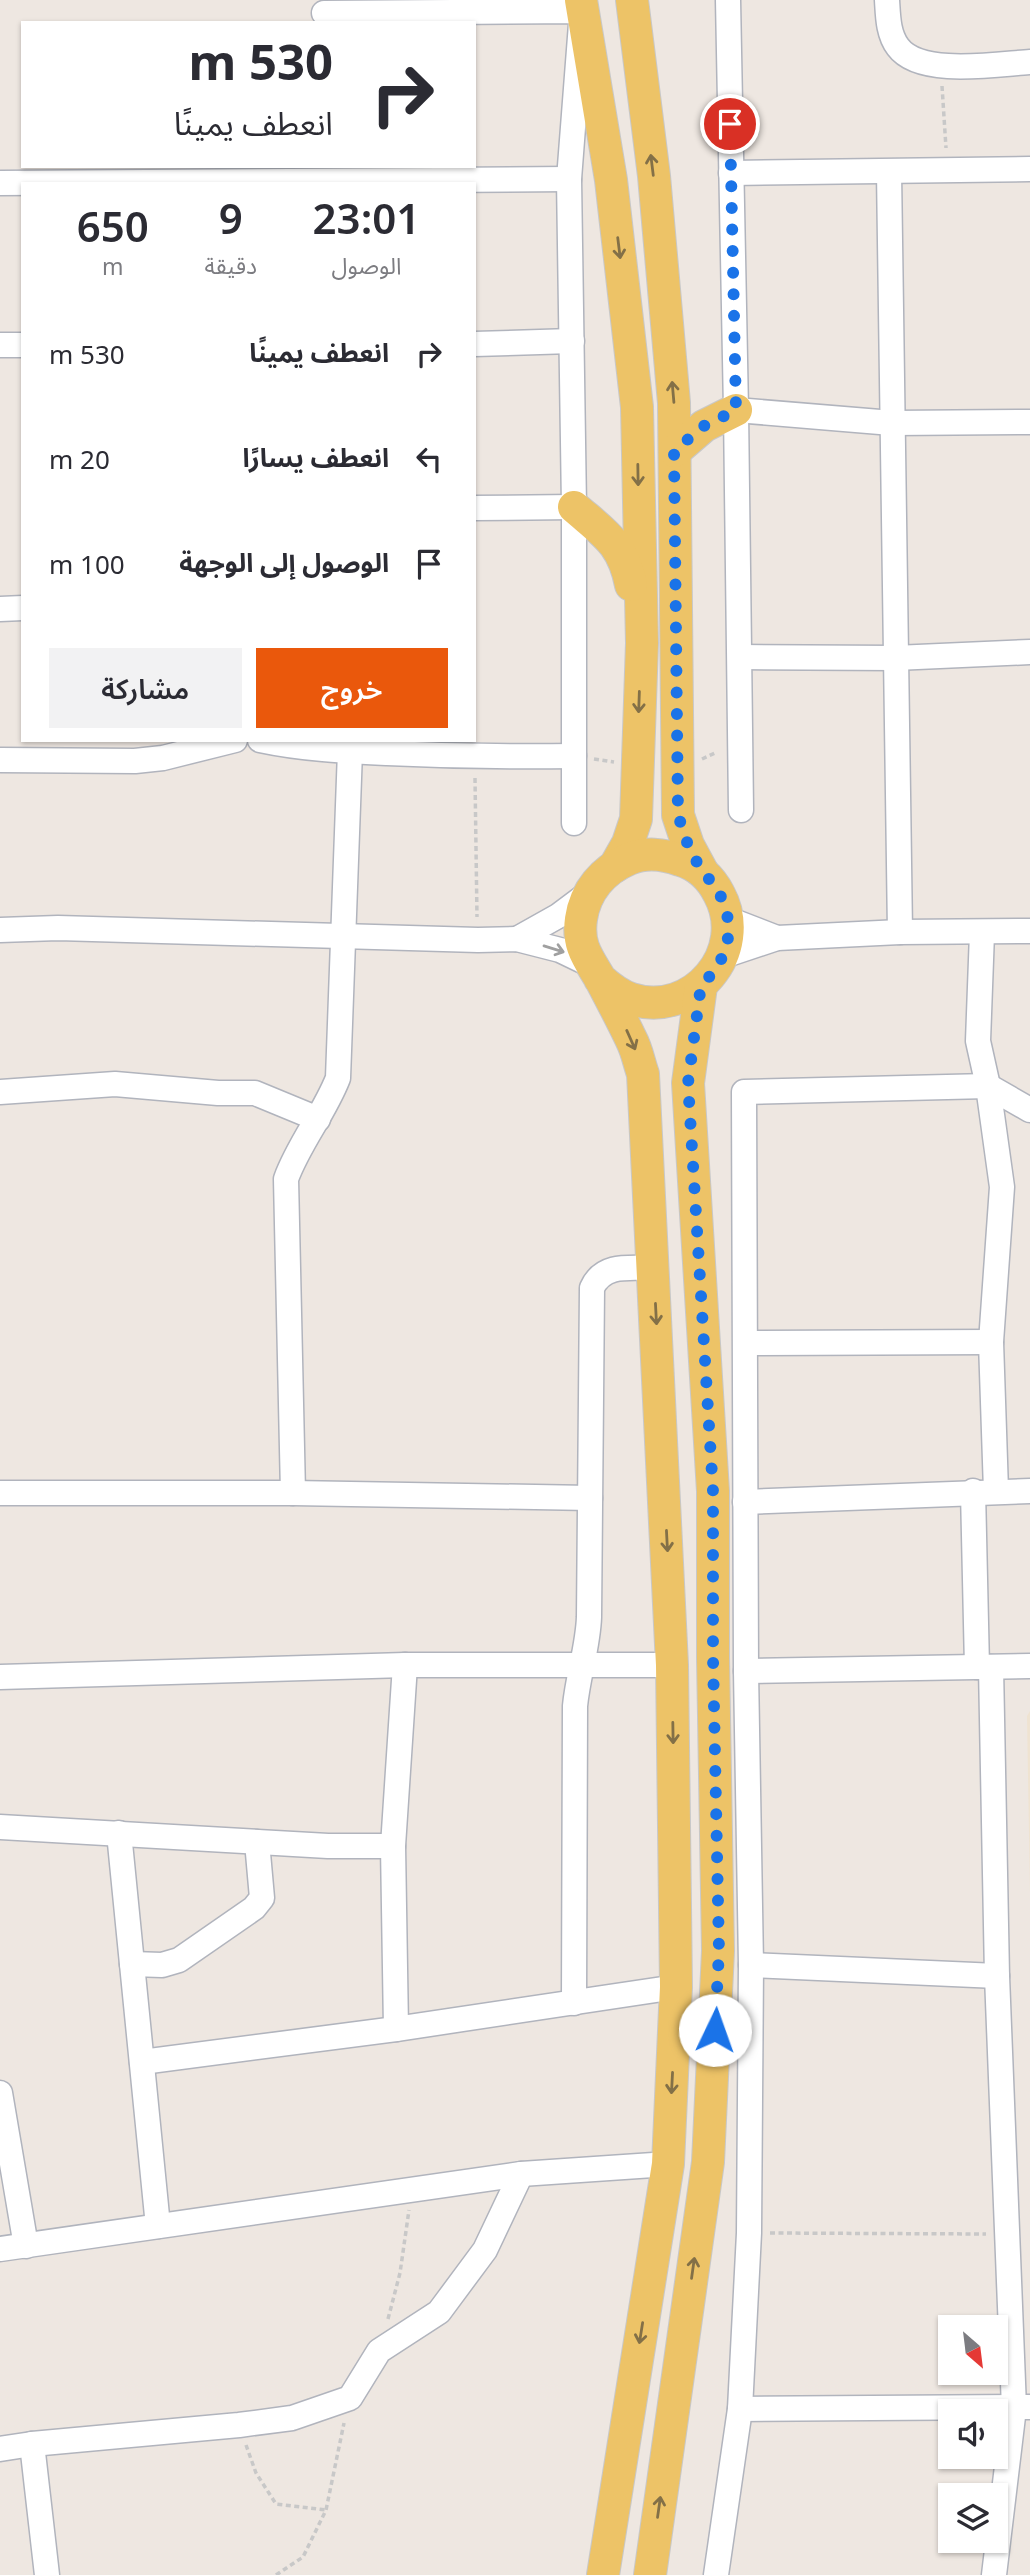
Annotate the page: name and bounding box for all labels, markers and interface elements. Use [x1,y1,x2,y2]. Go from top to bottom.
text: 530 m [188,28,333,94]
icon: right [357,49,448,140]
pin [700,94,760,154]
text: انعطف يمينًا [174,101,333,144]
icon: arrive [711,105,749,143]
one-way arrow [646,155,659,177]
text: 9 [219,189,243,246]
text: 23:01 [313,189,420,246]
text: 650 [77,197,149,254]
one-way arrow [612,237,625,259]
text: دقيقة [204,249,257,281]
text: الوصول [331,249,401,281]
text: m [102,250,124,282]
text: انعطف يمينًا [249,334,389,370]
icon: right [410,335,448,373]
text: 530 m [49,336,125,372]
one-way arrow [666,381,679,404]
text: انعطف يسارًا [243,439,389,475]
icon: left [410,440,448,478]
text: 20 m [49,441,110,477]
one-way arrow [631,463,645,486]
text: الوصول إلى الوجهة [179,544,389,580]
icon: arrive [410,545,448,583]
text: 100 m [49,546,125,582]
button: مشاركة [49,648,242,728]
button: خروج [256,648,448,728]
one-way arrow [633,690,646,713]
one-way arrow [543,943,565,956]
one-way arrow [625,1028,638,1050]
one-way arrow [649,1302,662,1325]
one-way arrow [660,1529,673,1552]
one-way arrow [666,1721,680,1744]
position arrow [678,1993,752,2067]
one-way arrow [665,2071,678,2094]
one-way arrow [687,2257,700,2280]
north arrow [938,2315,1008,2385]
map controls [938,2315,1008,2553]
one-way arrow [634,2321,647,2343]
button: sound [938,2399,1008,2469]
button: layers [938,2483,1008,2553]
one-way arrow [653,2497,666,2519]

